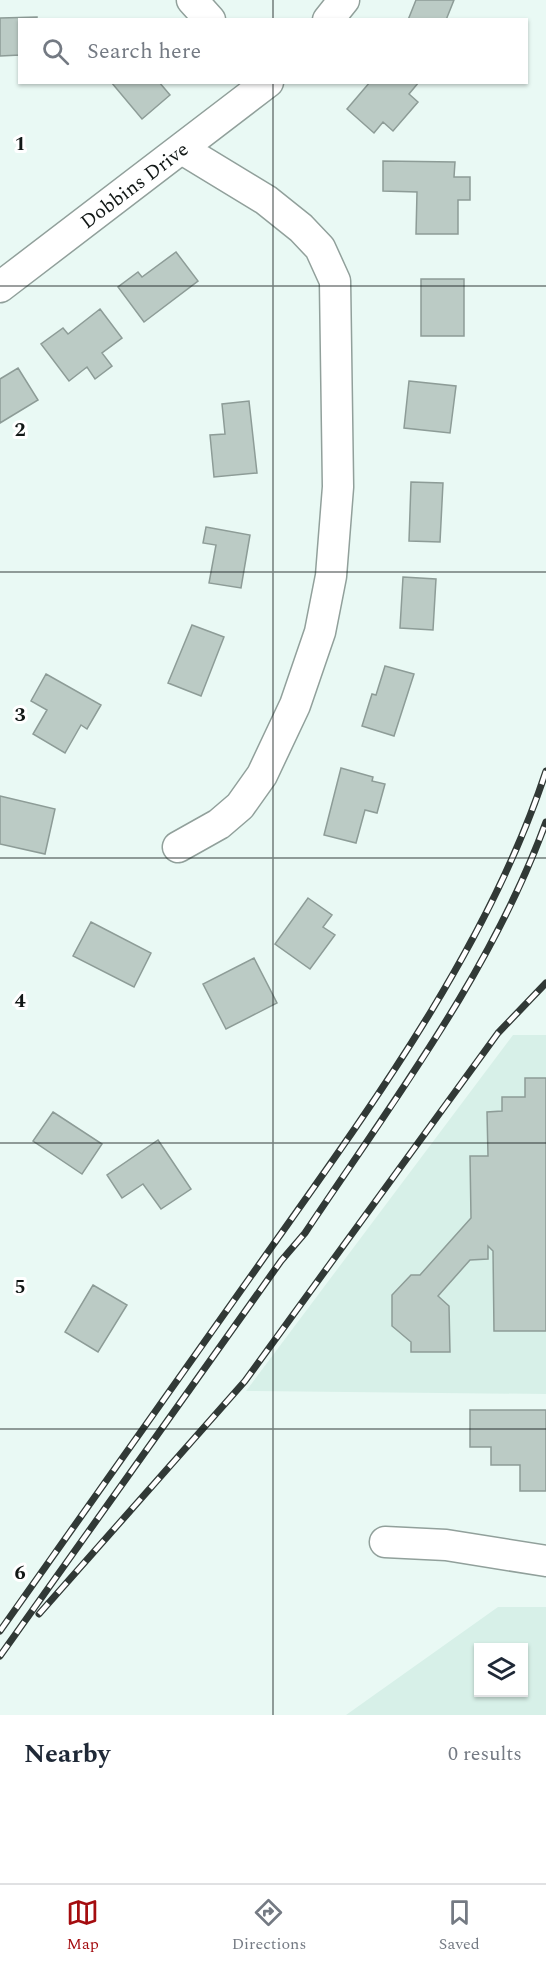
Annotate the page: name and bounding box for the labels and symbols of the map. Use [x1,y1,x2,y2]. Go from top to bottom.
text: 1 [14,129,26,159]
street label: Dobbins Drive [74,135,195,237]
text: 2 [14,415,26,445]
text: 3 [14,700,26,730]
text: 4 [14,986,26,1016]
text: 5 [14,1272,26,1302]
text: 6 [14,1558,26,1588]

